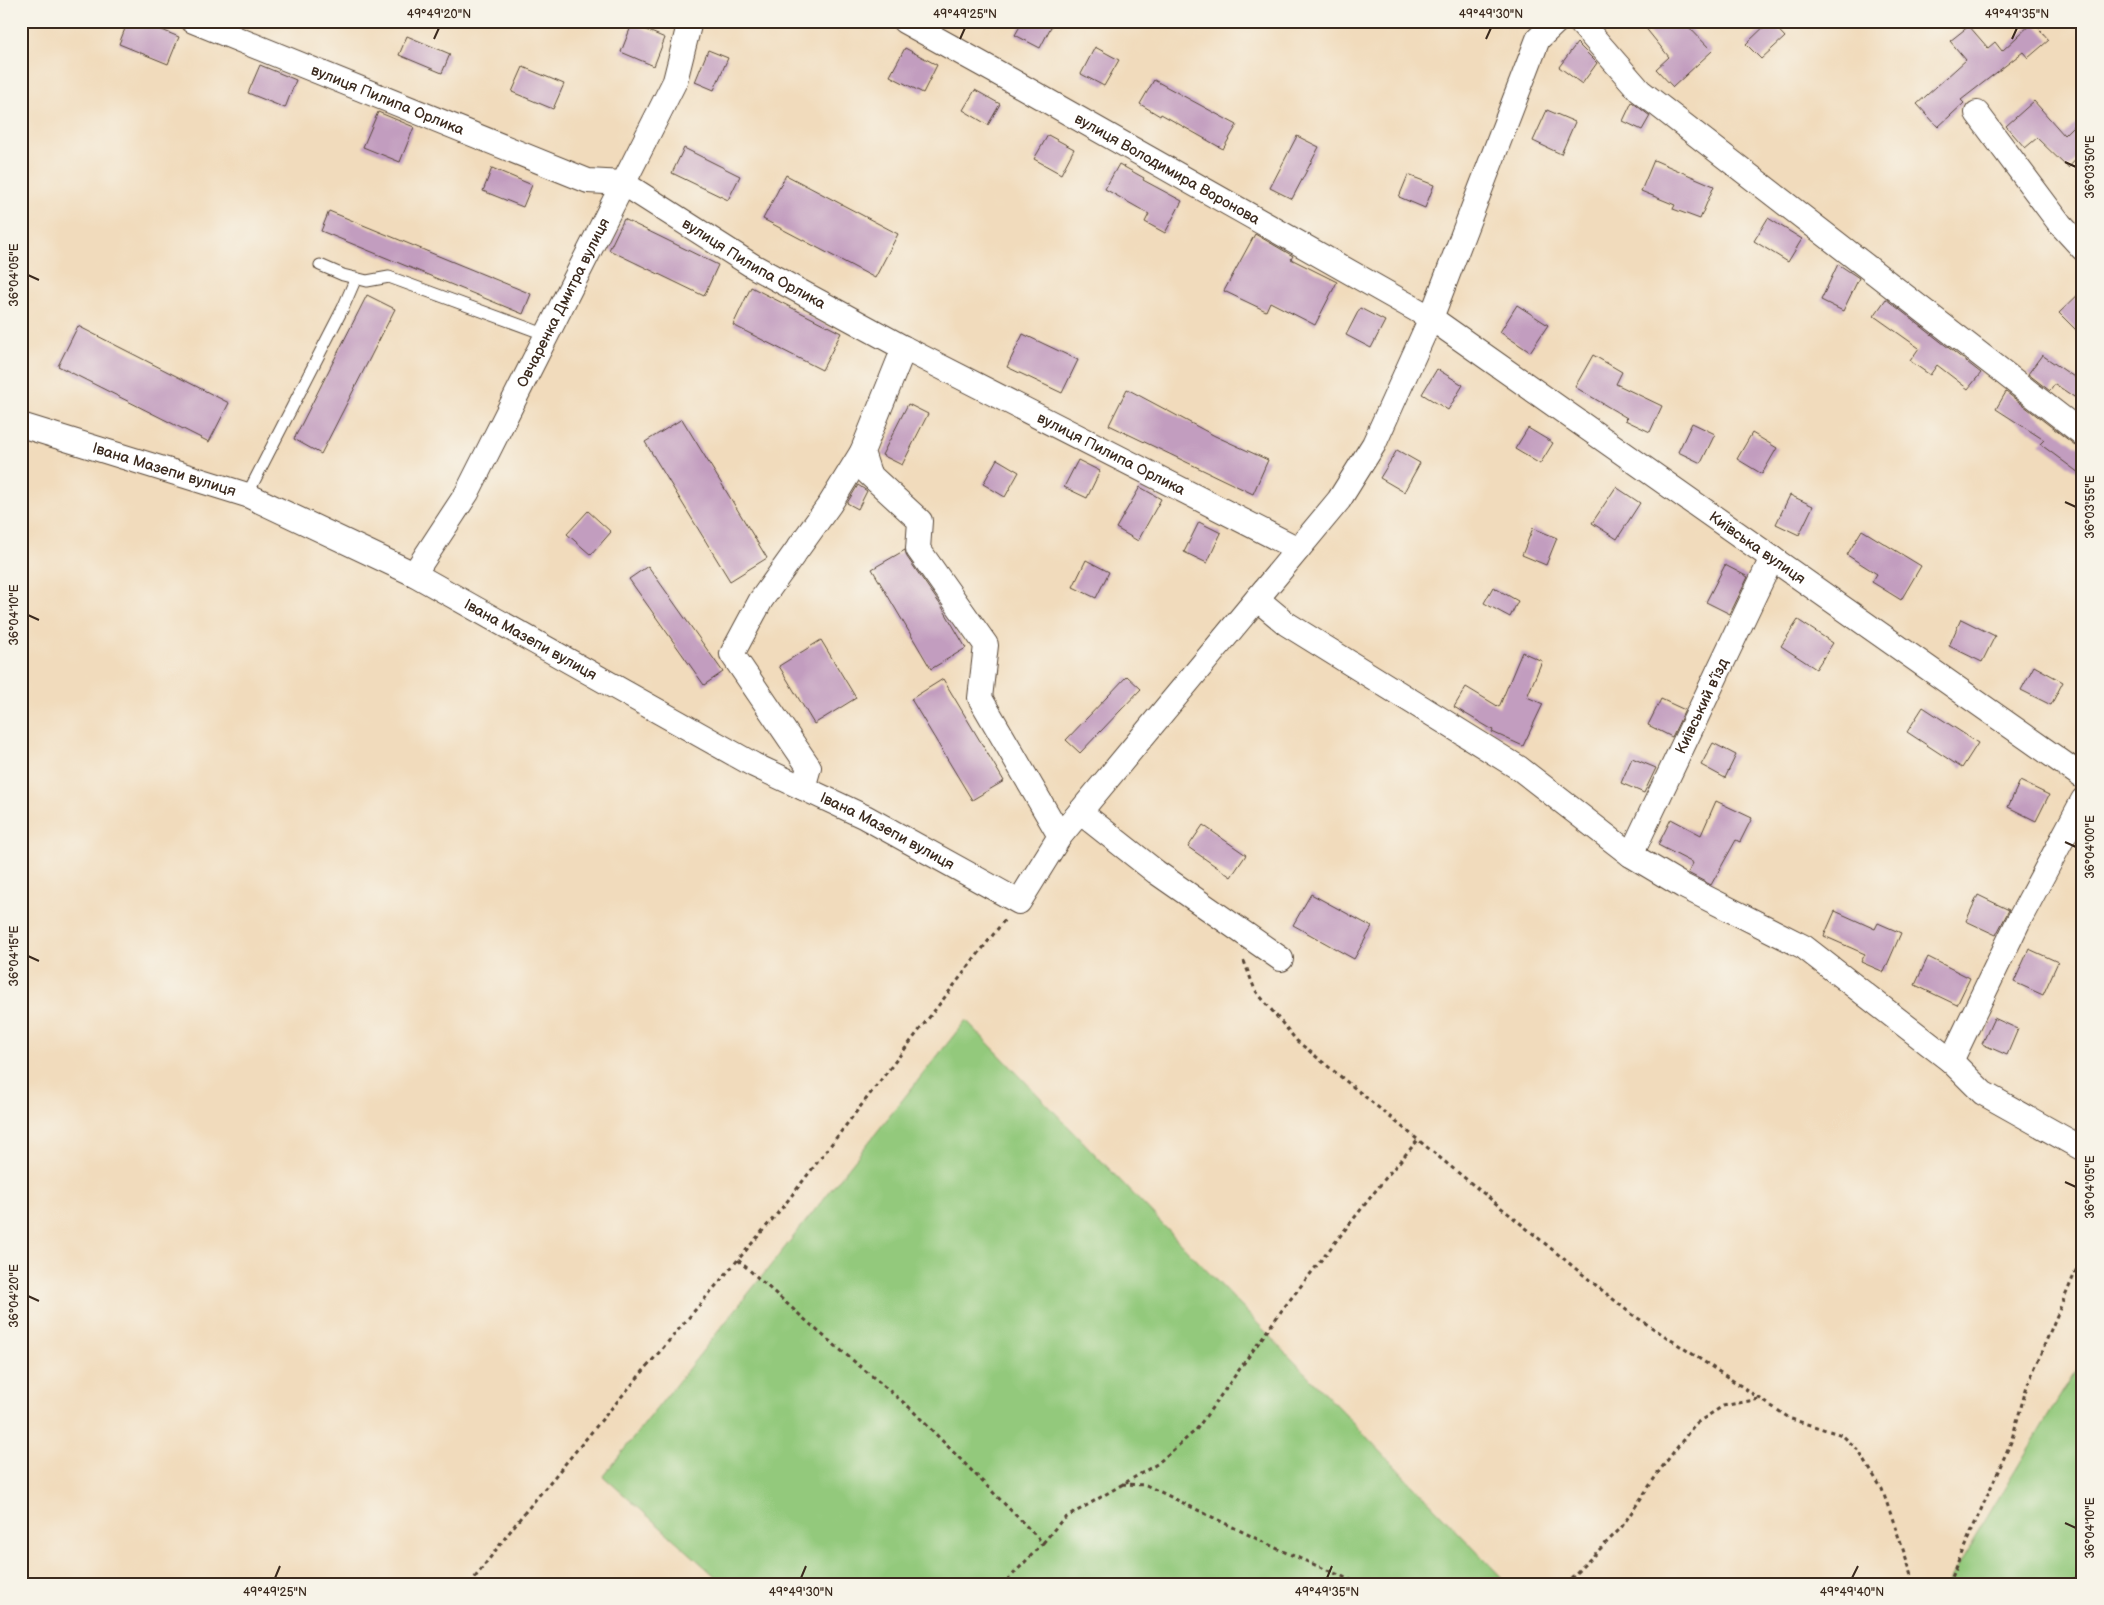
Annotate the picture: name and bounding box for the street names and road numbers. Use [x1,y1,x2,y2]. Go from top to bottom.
street label: вулиця Пилипа Орлика [308,60,467,139]
street label: вулиця Володимира Воронова [1071,109,1264,229]
street label: вулиця Пилипа Орлика [679,214,829,313]
street label: Овчаренка Дмитра вулиця [512,215,614,391]
street label: вулиця Пилипа Орлика [1034,408,1189,499]
street label: Івана Мазепи вулиця [90,438,238,501]
street label: Київська вулиця [1705,507,1809,588]
street label: Івана Мазепи вулиця [461,595,600,684]
street label: Київський в’їзд [1671,655,1733,757]
street label: Івана Мазепи вулиця [817,788,958,874]

